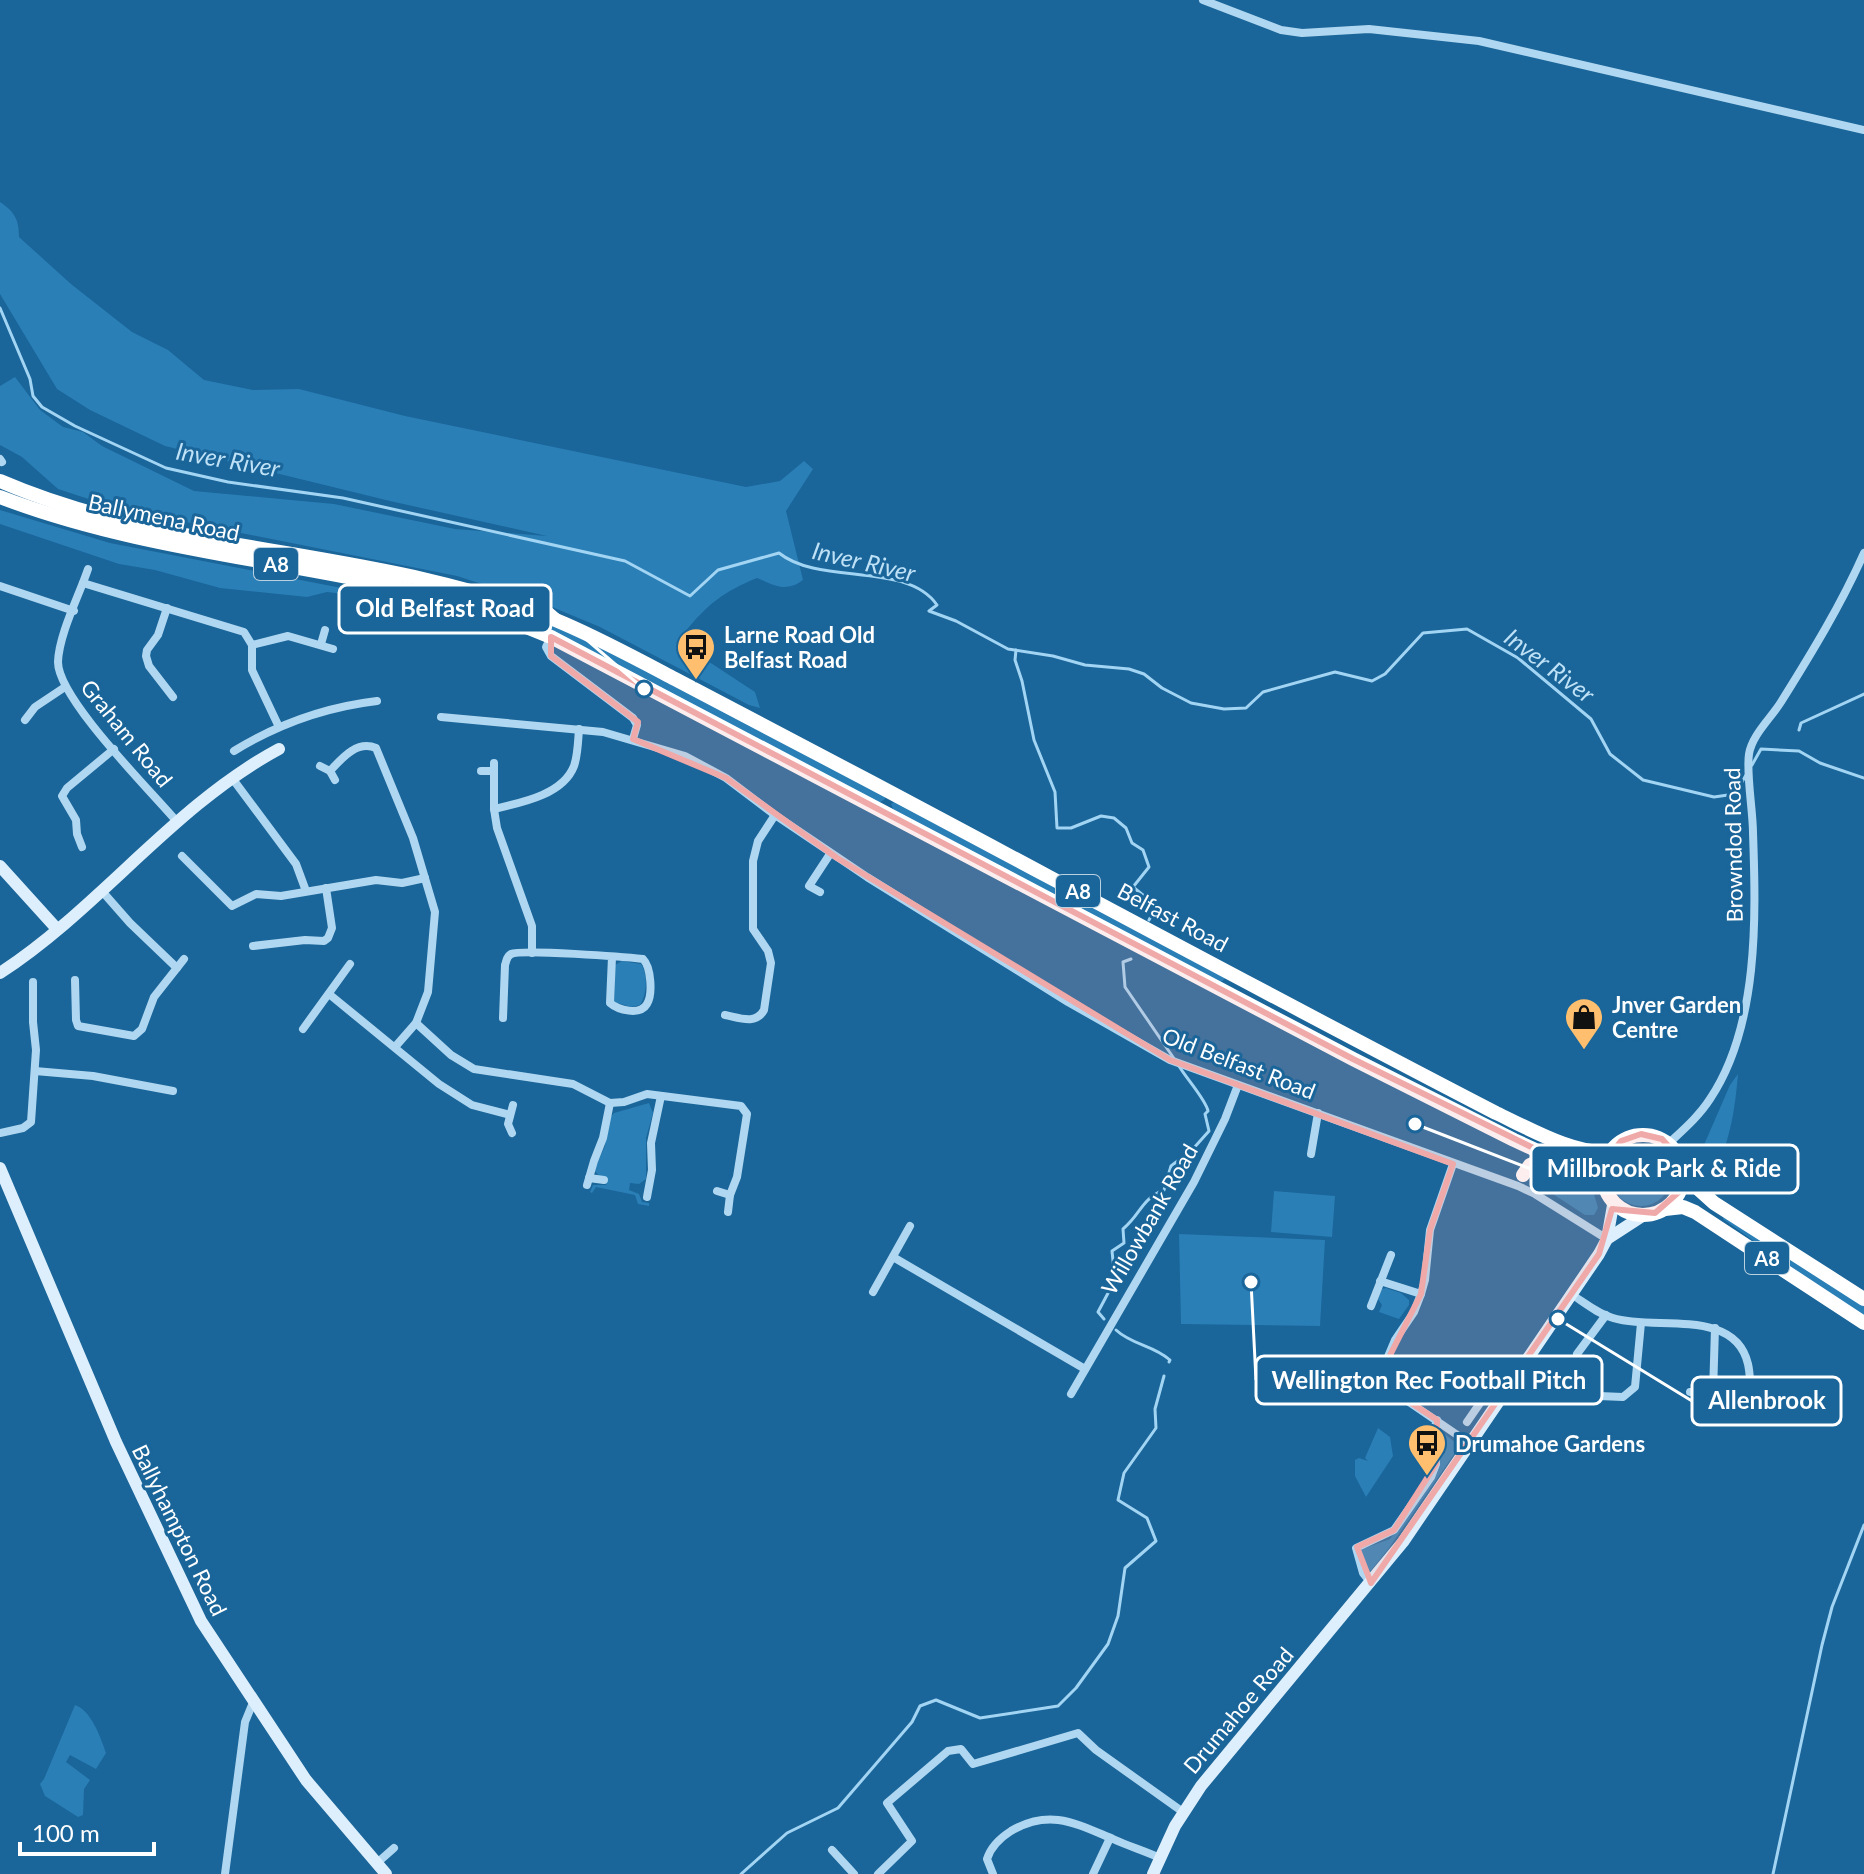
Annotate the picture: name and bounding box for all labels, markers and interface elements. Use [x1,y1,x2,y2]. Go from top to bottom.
water label: Inver River [174,436,283,483]
street label: Ballymena Road [86,488,242,546]
water label: Inver River [810,535,919,587]
road number: A8 [254,548,298,580]
callout: Old Belfast Road [339,585,551,633]
text: Old Belfast Road [355,593,535,622]
place label: Larne Road Old Belfast Road [724,621,875,673]
water label: Inver River [1499,622,1601,709]
bus stop icon: Larne Road Old Belfast Road [675,626,717,681]
street label: Graham Road [75,674,179,792]
street label: Browndod Road [1718,767,1748,923]
road number: A8 [1056,875,1100,907]
street label: Belfast Road [1113,877,1233,957]
place label: Jnver Garden Centre [1612,991,1741,1043]
shop icon: Jnver Garden Centre [1563,996,1605,1051]
street label: Old Belfast Road [1159,1021,1319,1105]
street label: Willowbank Road [1095,1139,1203,1299]
callout: Millbrook Park & Ride [1531,1145,1798,1193]
text: Millbrook Park & Ride [1547,1153,1781,1182]
road number: A8 [1745,1242,1789,1274]
callout: Wellington Rec Football Pitch [1256,1356,1602,1404]
text: Wellington Rec Football Pitch [1272,1365,1586,1394]
callout: Allenbrook [1692,1377,1841,1425]
text: Allenbrook [1707,1385,1826,1414]
bus stop icon: Drumahoe Gardens [1406,1422,1448,1477]
place label: Drumahoe Gardens [1455,1430,1645,1457]
street label: Ballyhampton Road [127,1440,233,1620]
street label: Drumahoe Road [1177,1641,1299,1779]
scale bar [20,1806,154,1856]
text: 100 m [32,1818,100,1847]

